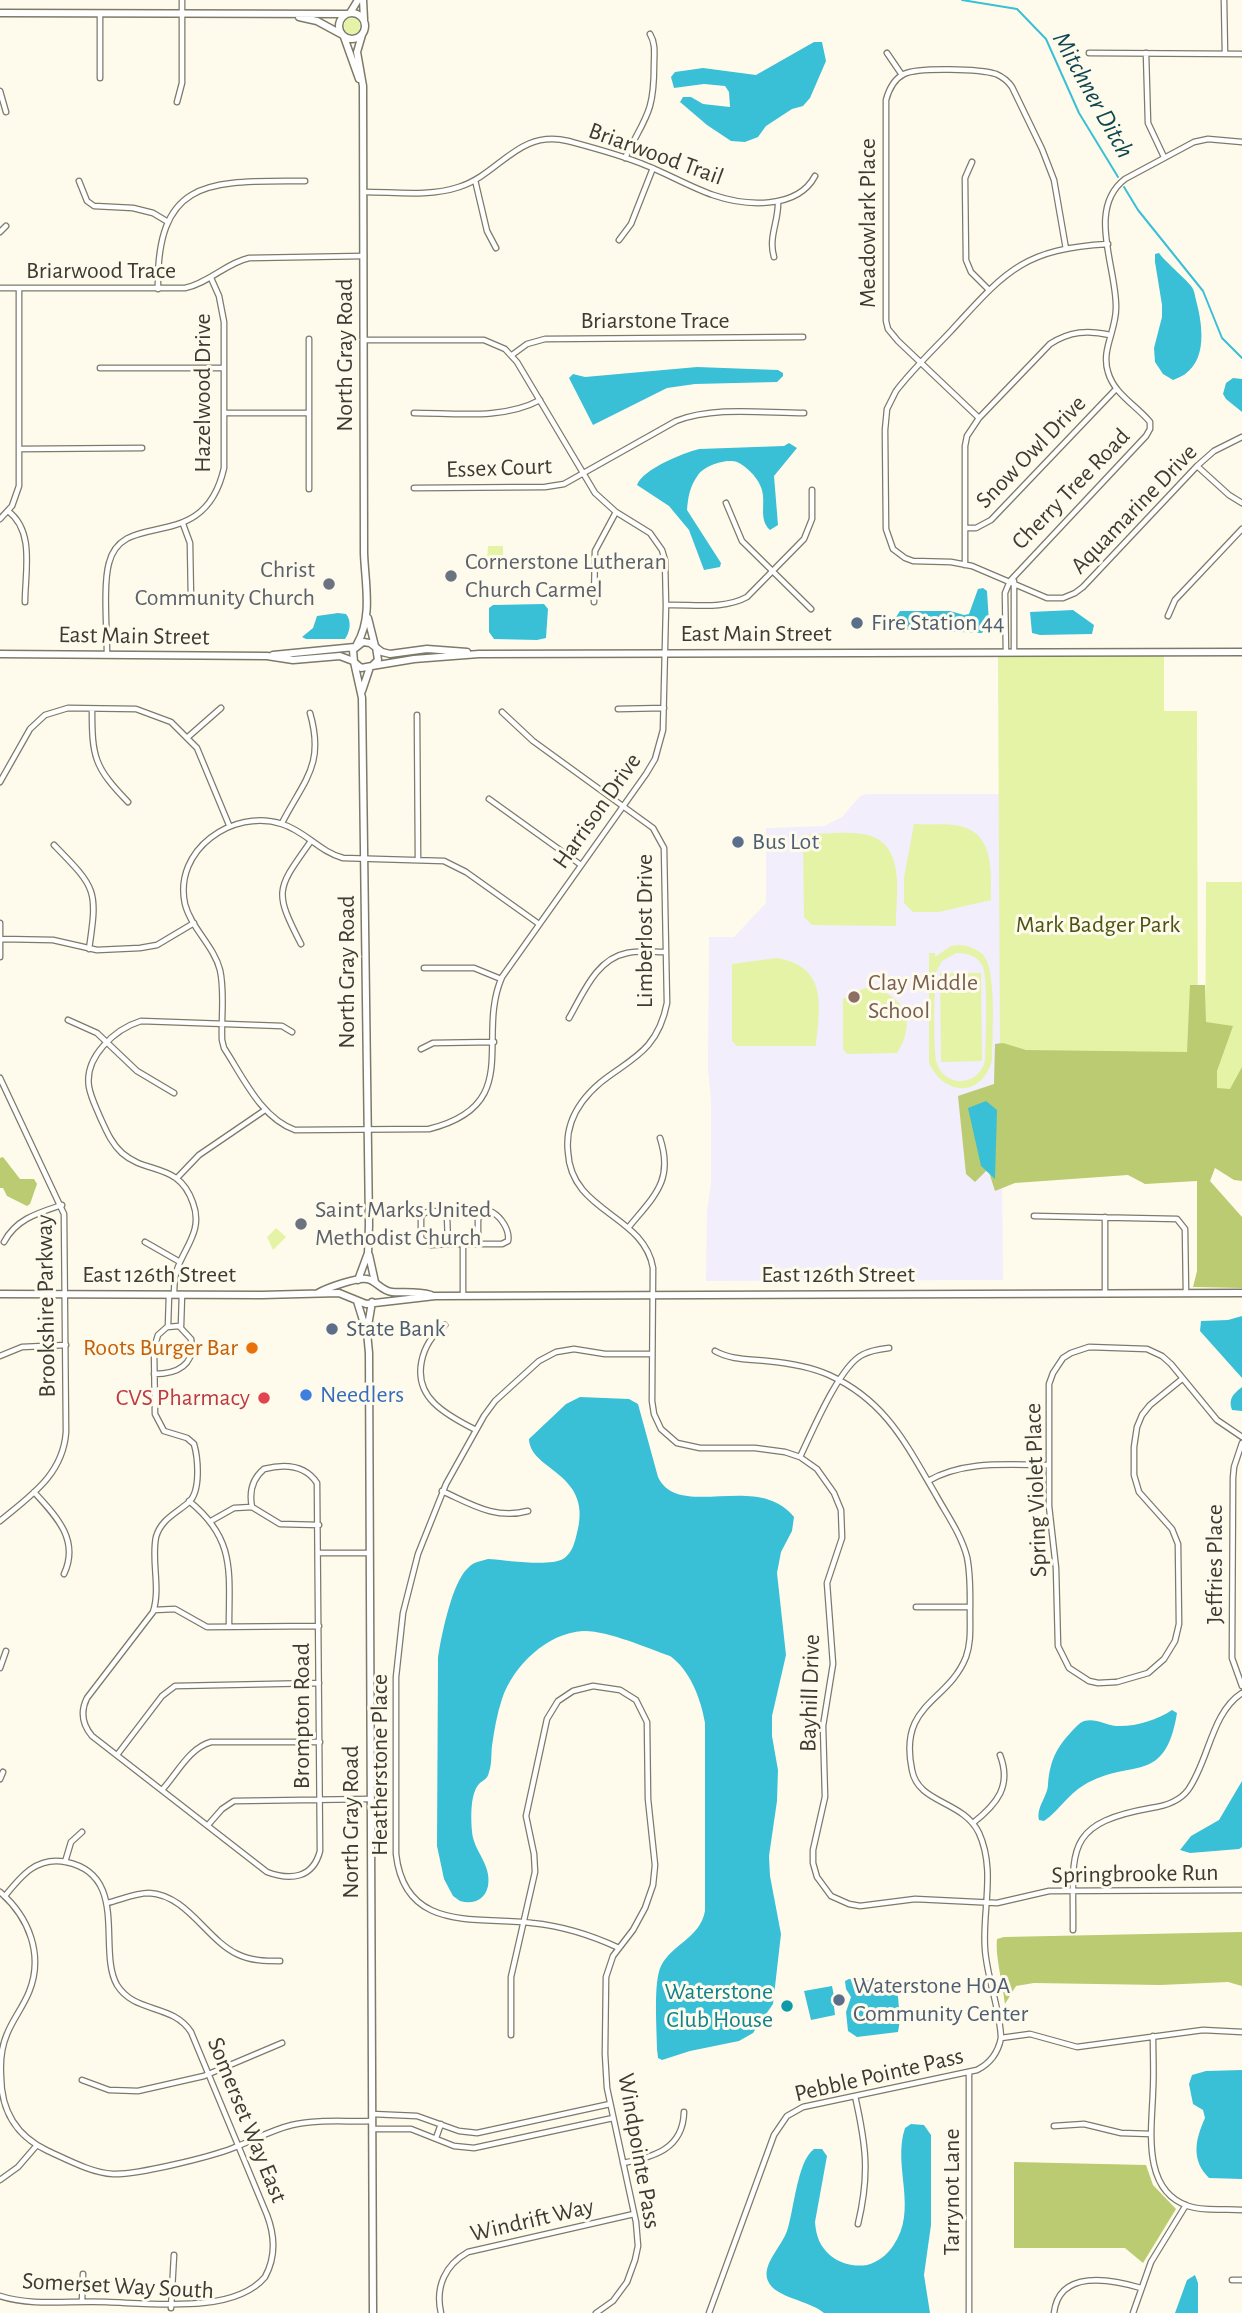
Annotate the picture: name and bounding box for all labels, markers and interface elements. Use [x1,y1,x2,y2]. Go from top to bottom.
water label: Mitchner Ditch [1045,26,1141,164]
street label: Briarwood Trail [585,116,727,192]
street label: Meadowlark Place [854,138,882,308]
street label: Briarwood Trace [26,257,176,285]
street label: North Gray Road [331,278,359,432]
street label: Briarstone Trace [580,307,730,335]
street label: Hazelwood Drive [189,313,217,473]
street label: Snow Owl Drive [970,389,1092,515]
street label: Cherry Tree Road [1006,422,1136,556]
street label: Aquamarine Drive [1065,438,1203,580]
street label: Essex Court [446,452,552,484]
place label: Cornerstone Lutheran Church Carmel [465,548,667,604]
place label: Christ Community Church [135,556,315,612]
marker: Cornerstone Lutheran Church Carmel [443,568,459,584]
marker: Christ Community Church [321,576,337,592]
place label: Fire Station 44 [871,609,1004,637]
marker: Fire Station 44 [849,615,865,631]
street label: East Main Street [58,620,210,652]
street label: East Main Street [680,620,832,648]
street label: Harrison Drive [547,748,647,874]
place label: Bus Lot [752,828,819,856]
marker: Bus Lot [730,834,746,850]
street label: Limberlost Drive [631,854,659,1008]
street label: North Gray Road [333,895,361,1049]
park label: Mark Badger Park [1016,911,1180,939]
place label: Clay Middle School [868,969,978,1025]
marker: Clay Middle School [846,989,862,1005]
place label: Saint Marks United Methodist Church [315,1196,491,1252]
street label: Brookshire Parkway [30,1214,62,1398]
marker: Saint Marks United Methodist Church [293,1216,309,1232]
street label: East 126th Street [82,1261,236,1289]
street label: East 126th Street [761,1261,915,1289]
place label: State Bank [346,1315,445,1343]
marker: State Bank [324,1321,340,1337]
place label: Roots Burger Bar [83,1334,238,1362]
marker: Roots Burger Bar [244,1340,260,1356]
place label: Needlers [320,1381,404,1409]
place label: CVS Pharmacy [116,1384,250,1412]
marker: Needlers [298,1387,314,1403]
marker: CVS Pharmacy [256,1390,272,1406]
street label: Spring Violet Place [1019,1402,1053,1578]
street label: Jeffries Place [1201,1504,1229,1624]
street label: Bayhill Drive [794,1634,826,1752]
street label: Brompton Road [288,1643,316,1789]
street label: Heatherstone Place [366,1674,394,1856]
street label: North Gray Road [337,1745,365,1899]
street label: Springbrooke Run [1051,1858,1219,1890]
place label: Waterstone HOA Community Center [853,1972,1028,2028]
place label: Waterstone Club House [664,1978,773,2034]
marker: Waterstone HOA Community Center [831,1992,847,2008]
marker: Waterstone Club House [779,1998,795,2014]
street label: Somerset Way East [201,2033,293,2207]
street label: Pebble Pointe Pass [792,2042,966,2108]
street label: Windpointe Pass [611,2071,667,2231]
street label: Tarrynot Lane [938,2128,966,2256]
street label: Windrift Way [467,2192,597,2248]
street label: Somerset Way South [21,2267,215,2305]

